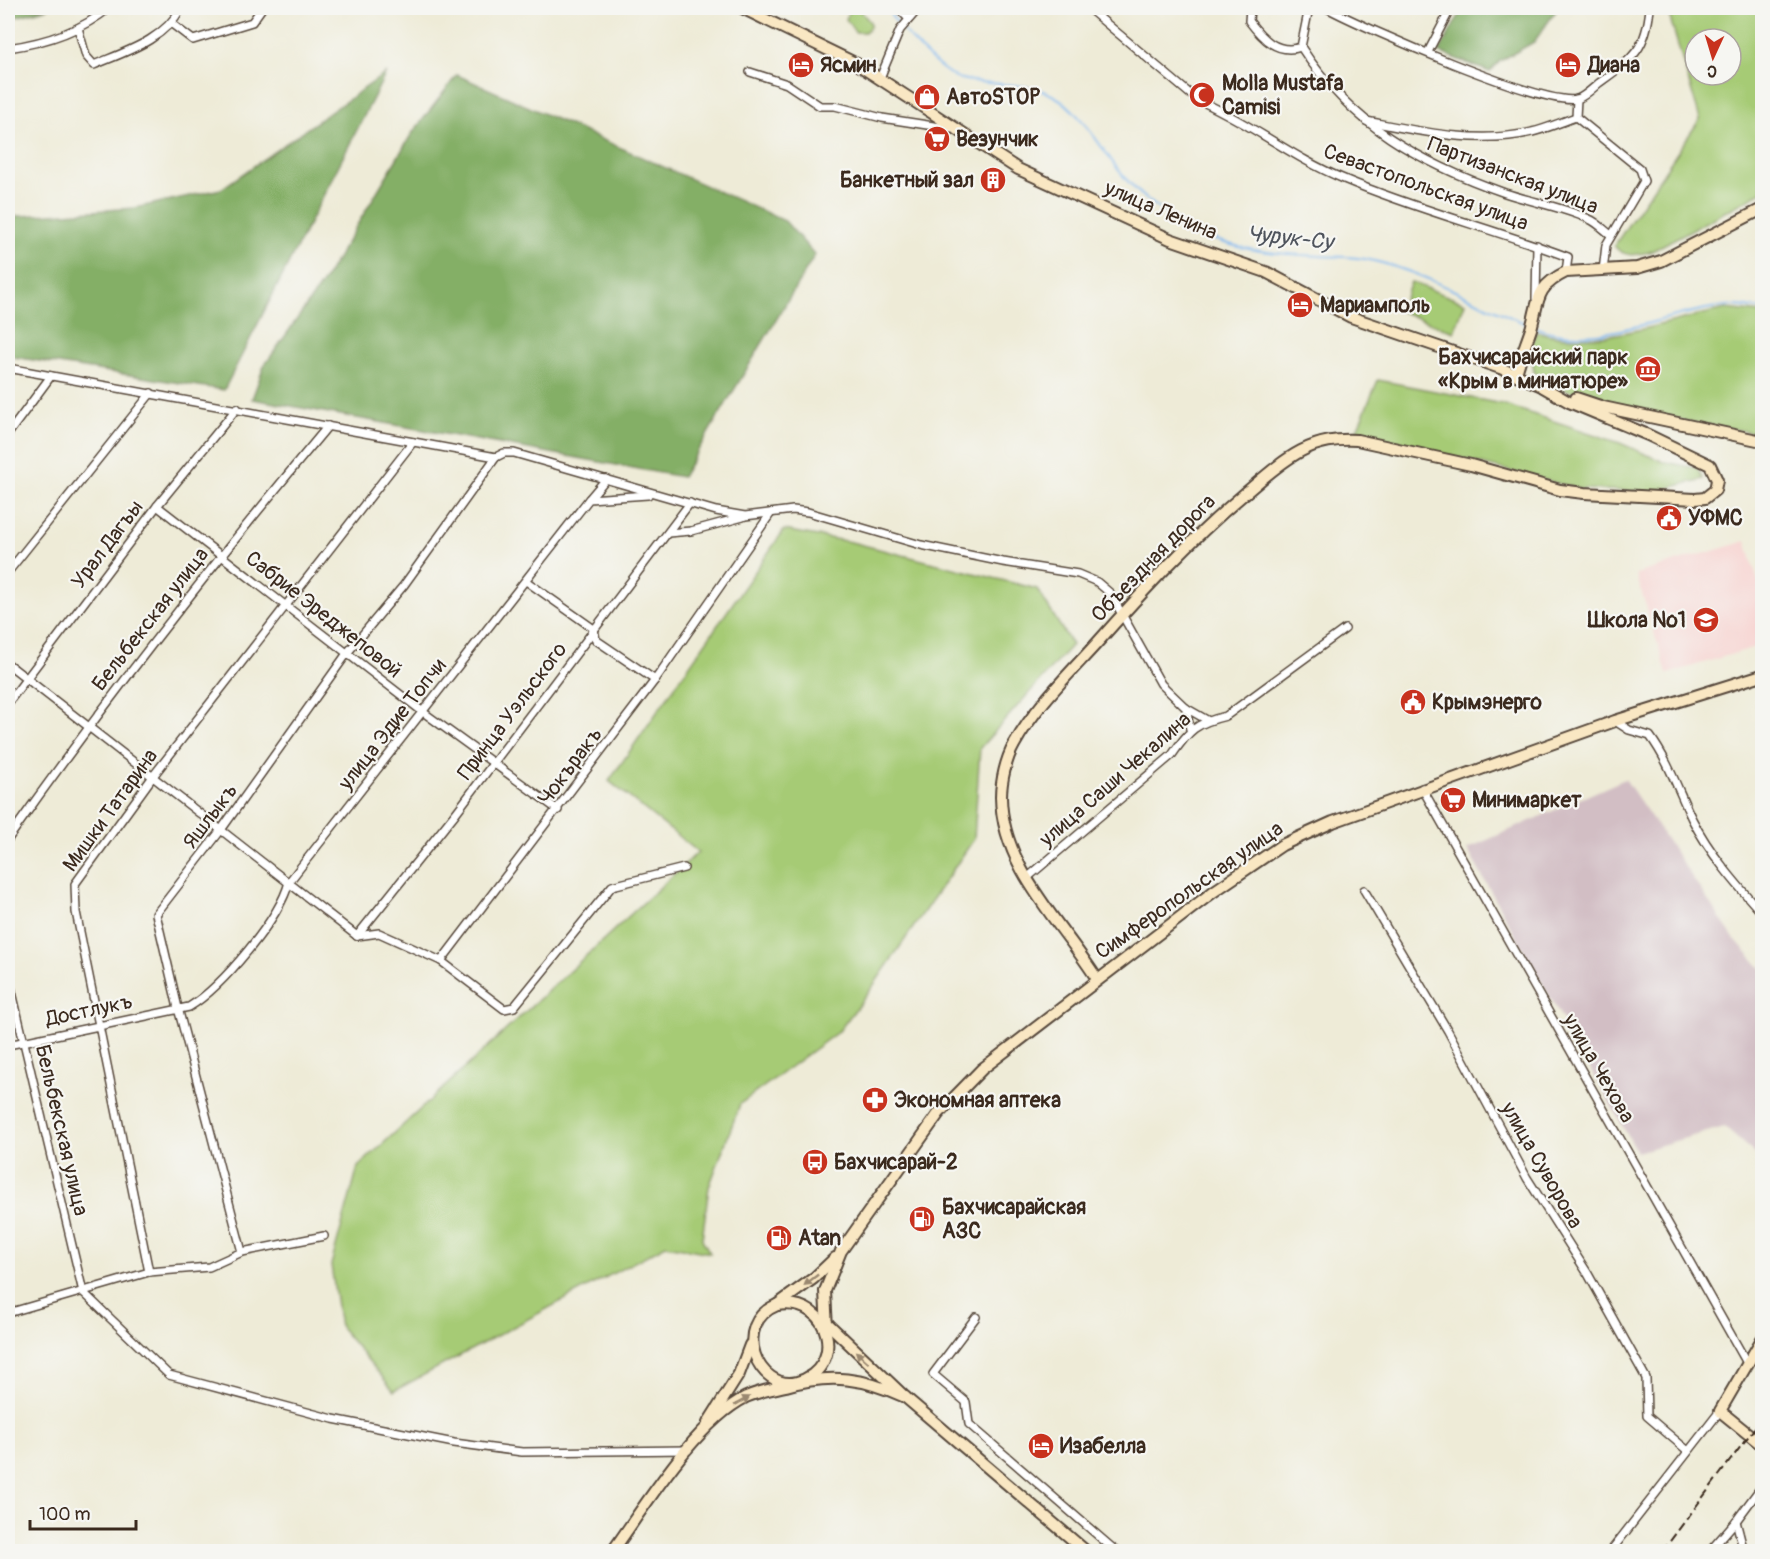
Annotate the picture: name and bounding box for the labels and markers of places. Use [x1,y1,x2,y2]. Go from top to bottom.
hotel icon: Ясмин [786,50,816,80]
hotel icon: Диана [1553,50,1583,80]
place label: Ясмин [820,52,877,79]
place label: Диана [1586,52,1640,79]
place label: Molla Mustafa Camisi [1222,70,1344,121]
mosque icon: Molla Mustafa Camisi [1187,80,1217,110]
shop icon: АвтоSTOP [912,82,942,112]
place label: АвтоSTOP [946,84,1041,111]
supermarket icon: Везунчик [922,124,952,154]
place label: Везунчик [956,126,1039,153]
building icon: Банкетный зал [978,165,1008,195]
place label: Банкетный зал [840,167,974,194]
hotel icon: Мариамполь [1285,290,1315,320]
place label: Мариамполь [1320,292,1430,319]
place label: Бахчисарайский парк «Крым в миниатюре» [1438,344,1628,395]
museum icon: Бахчисарайский парк «Крым в миниатюре» [1633,354,1663,384]
public building icon: УФМС [1654,503,1684,533]
place label: УФМС [1688,505,1743,532]
school or university icon: Школа №1 [1691,605,1721,635]
place label: Школа №1 [1587,607,1686,634]
public building icon: Крымэнерго [1398,687,1428,717]
place label: Крымэнерго [1432,689,1543,716]
supermarket icon: Минимаркет [1438,785,1468,815]
place label: Минимаркет [1472,787,1582,814]
pharmacy icon: Экономная аптека [860,1085,890,1115]
place label: Экономная аптека [894,1087,1061,1114]
bus stop icon: Бахчисарай-2 [800,1147,830,1177]
place label: Бахчисарай-2 [834,1149,958,1176]
place label: Бахчисарайская АЗС [942,1194,1086,1245]
fuel station icon: Бахчисарайская АЗС [907,1204,937,1234]
fuel station icon: Atan [764,1223,794,1253]
place label: Atan [798,1225,841,1252]
hotel icon: Изабелла [1026,1431,1056,1461]
place label: Изабелла [1060,1433,1146,1460]

